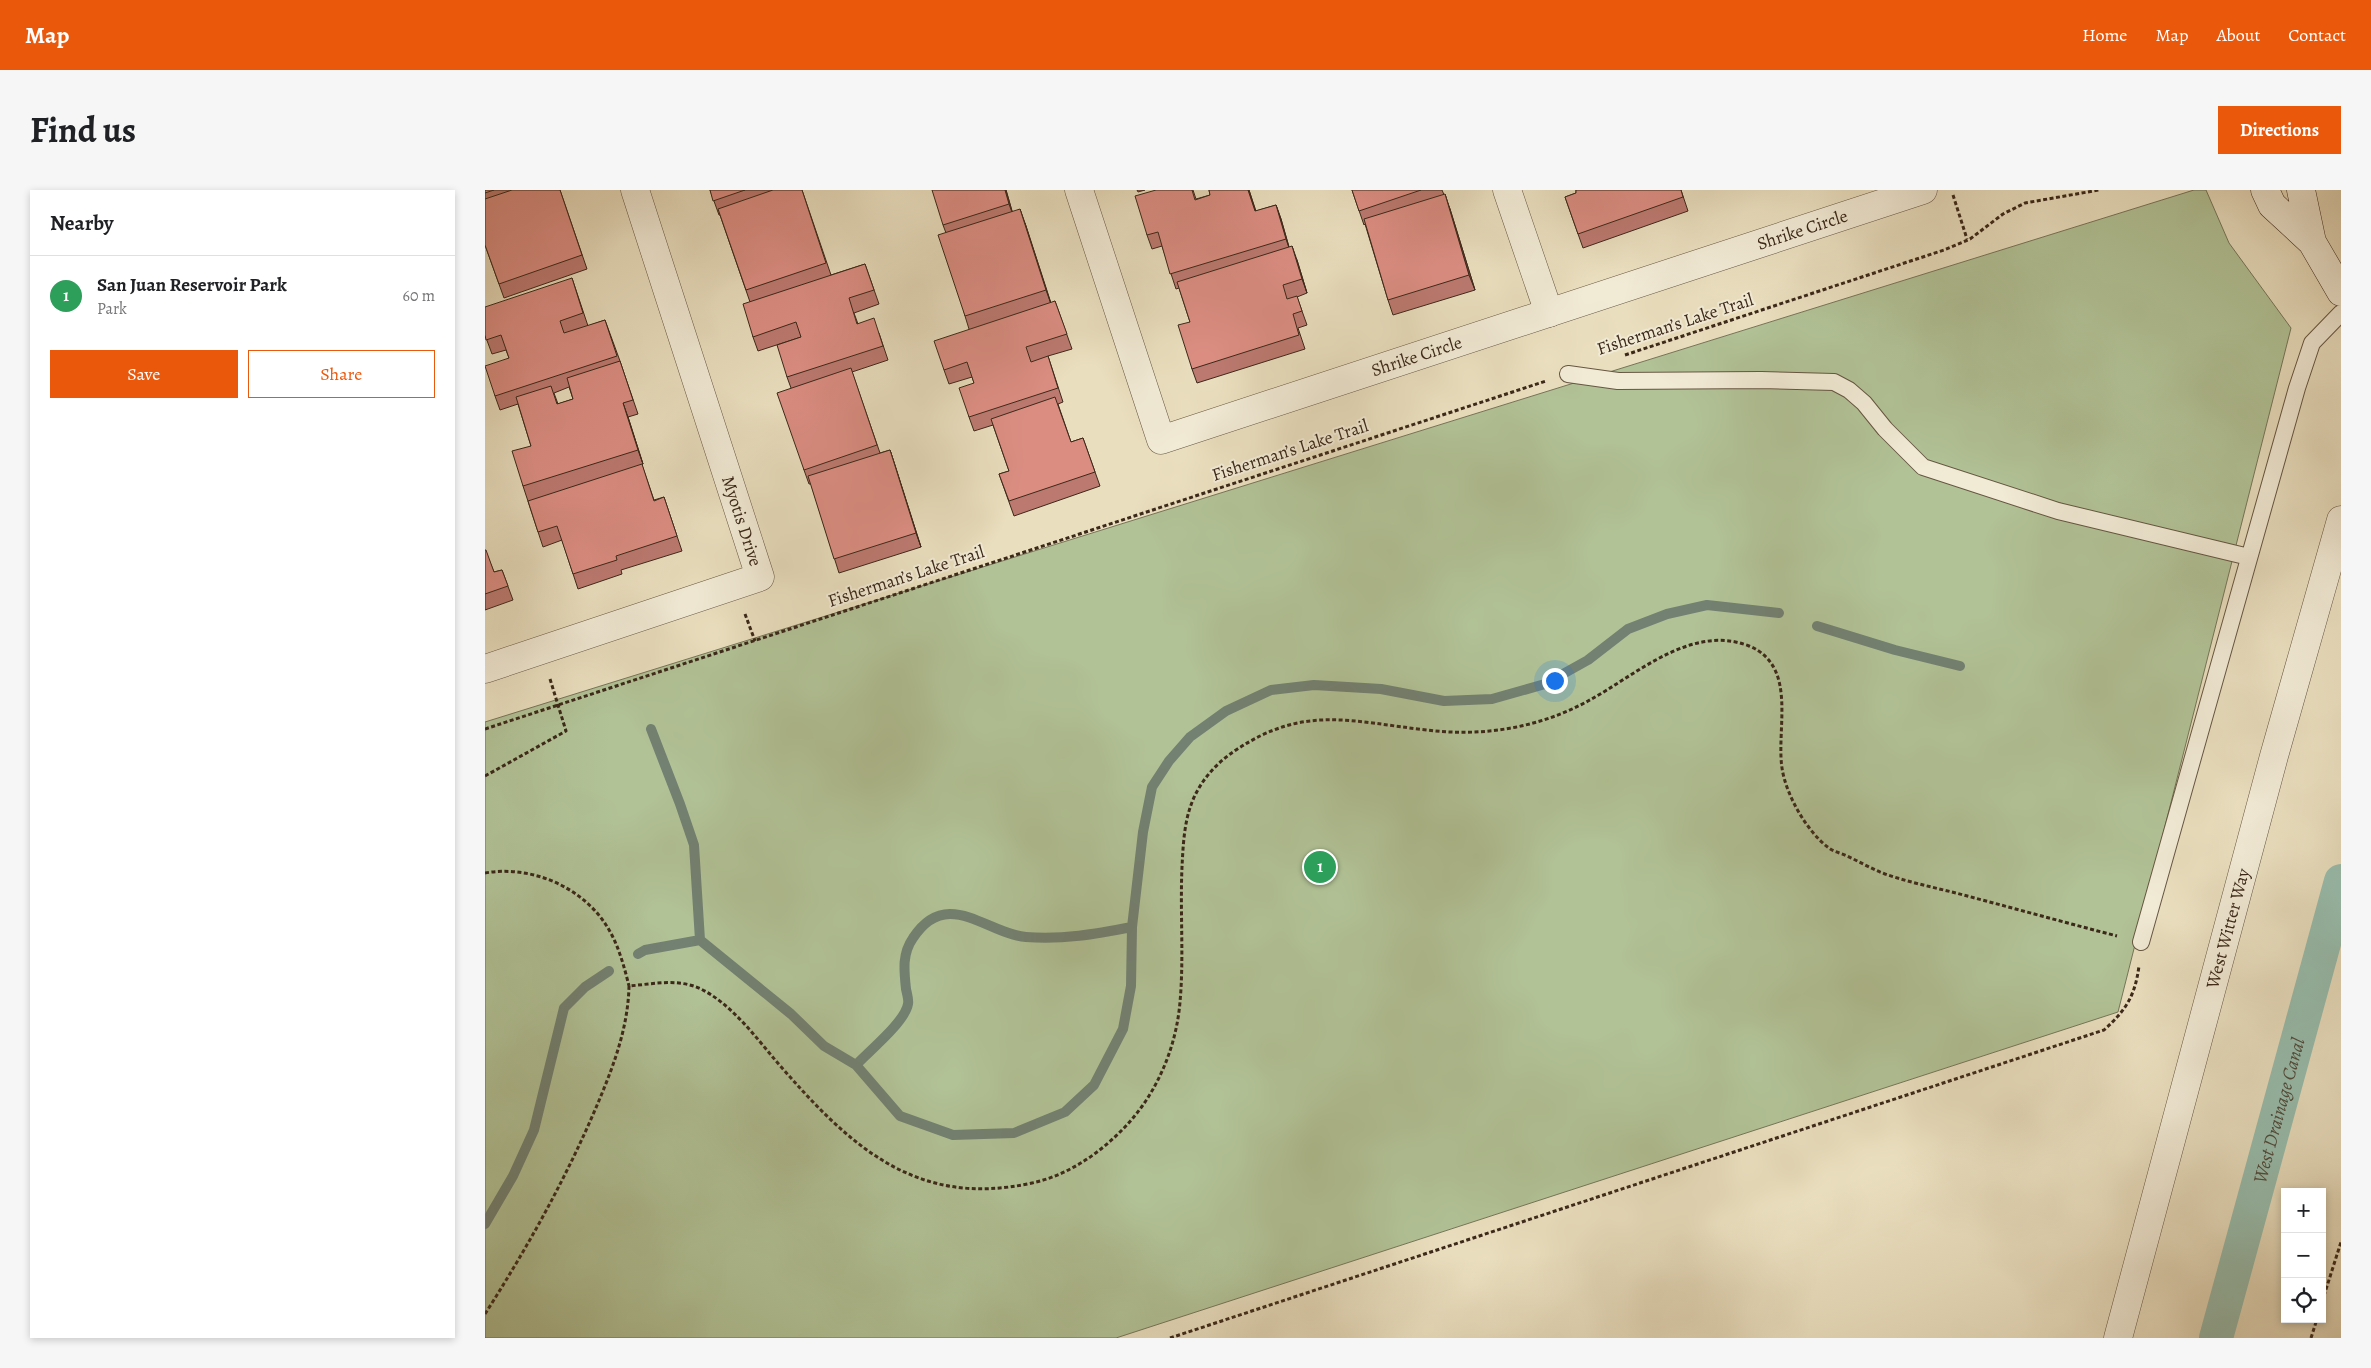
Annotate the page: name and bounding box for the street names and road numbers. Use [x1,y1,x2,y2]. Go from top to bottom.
street label: Shrike Circle [1754,204,1851,256]
street label: Fisherman’s Lake Trail [1594,287,1757,361]
street label: Shrike Circle [1368,330,1465,382]
street label: Fisherman’s Lake Trail [1209,413,1372,487]
street label: Myotis Drive [716,473,768,569]
street label: Fisherman’s Lake Trail [825,539,988,613]
street label: West Witter Way [2200,865,2256,992]

